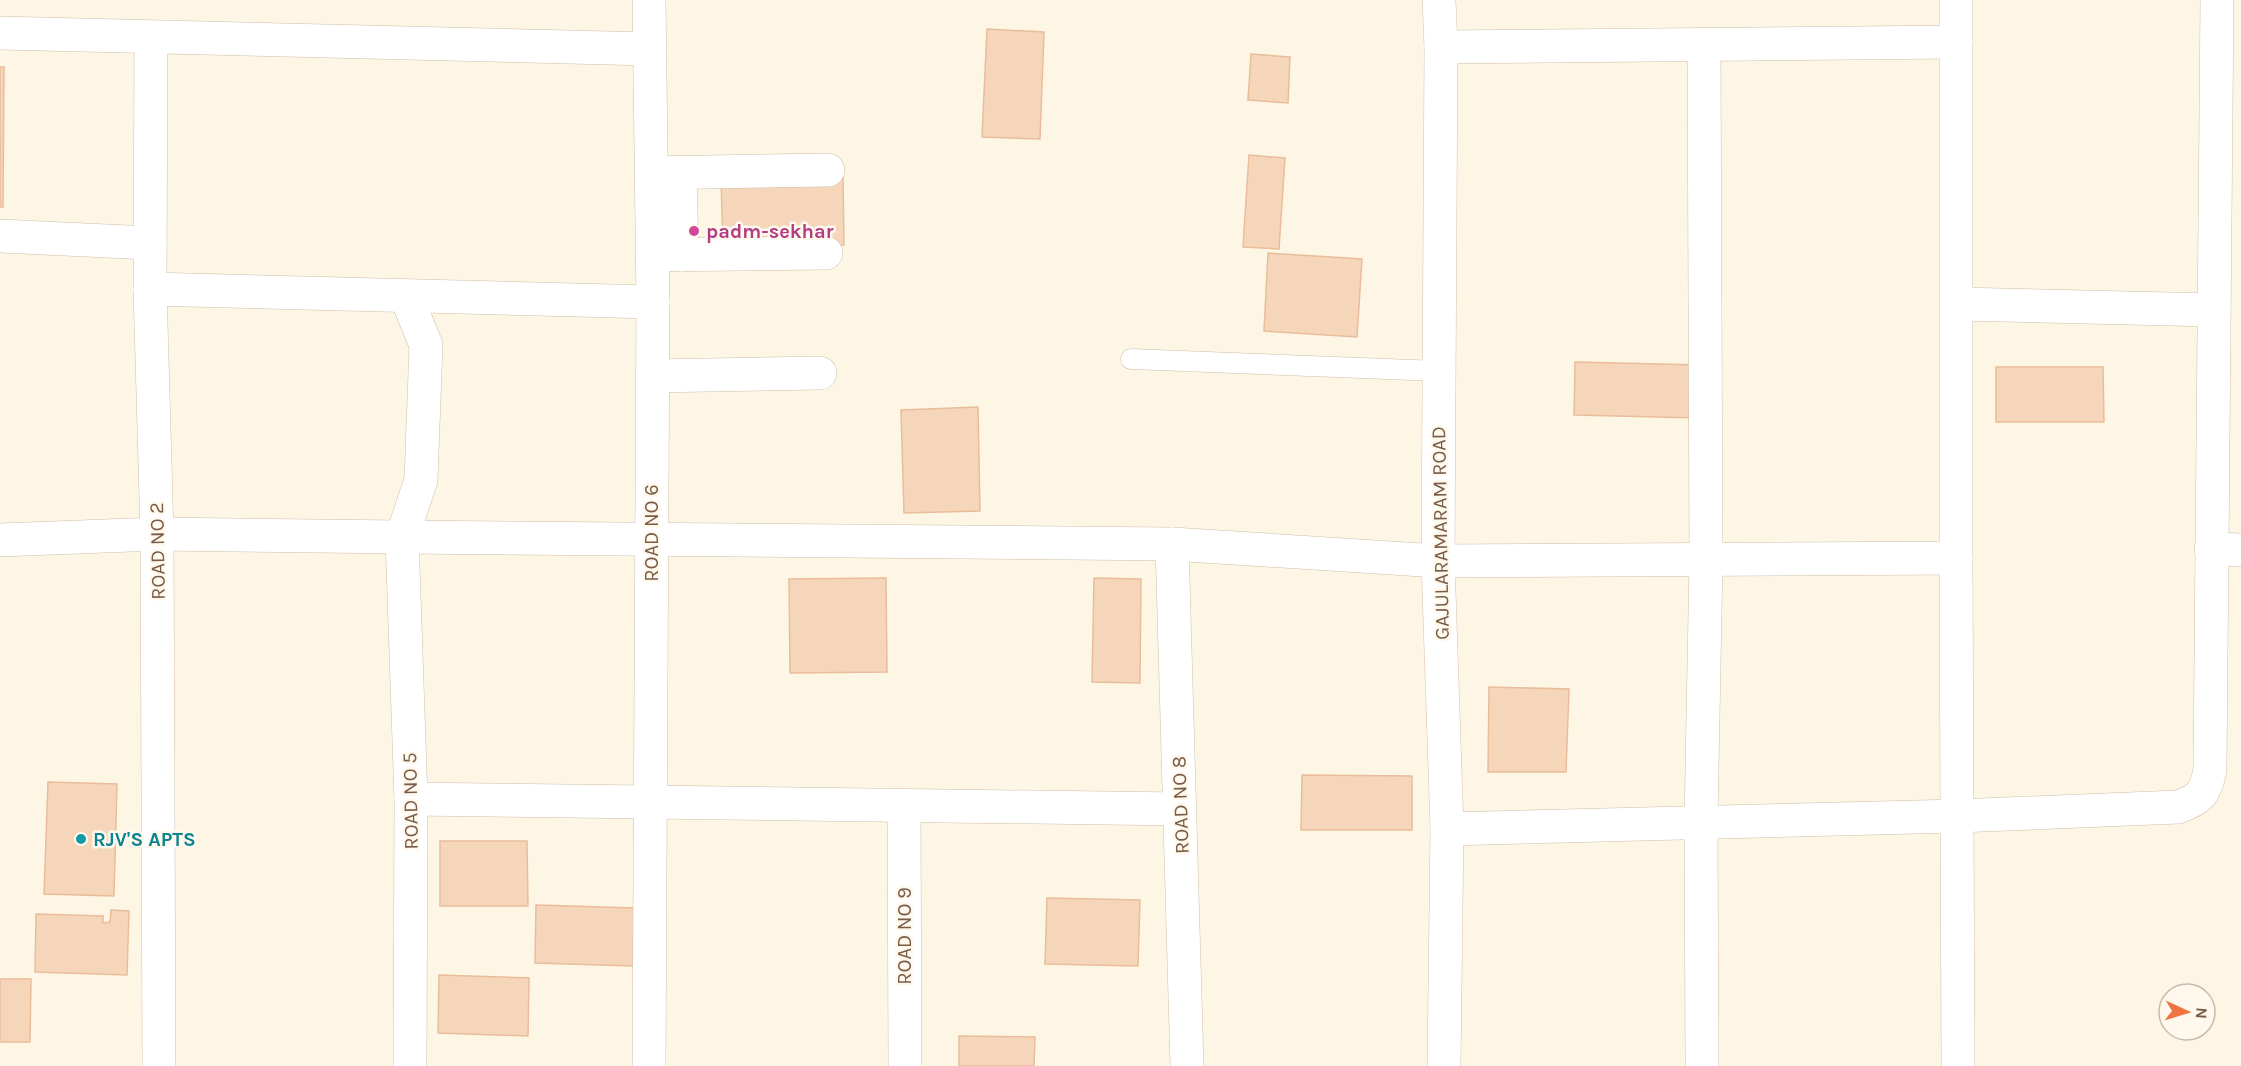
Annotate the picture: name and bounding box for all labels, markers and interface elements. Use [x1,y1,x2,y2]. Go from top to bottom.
place label: padm-sekhar [706,220,834,243]
marker: padm-sekhar [687,224,701,238]
street label: GAJULARAMARAM ROAD [1427,426,1454,640]
street label: ROAD NO 6 [640,484,663,582]
street label: ROAD NO 2 [145,502,170,600]
street label: ROAD NO 5 [398,752,423,850]
street label: ROAD NO 8 [1167,755,1194,854]
place label: RJV'S APTS [93,828,196,851]
marker: RJV'S APTS [74,832,88,846]
street label: ROAD NO 9 [893,887,916,985]
north arrow [2157,982,2217,1042]
text: N [2192,1007,2211,1019]

